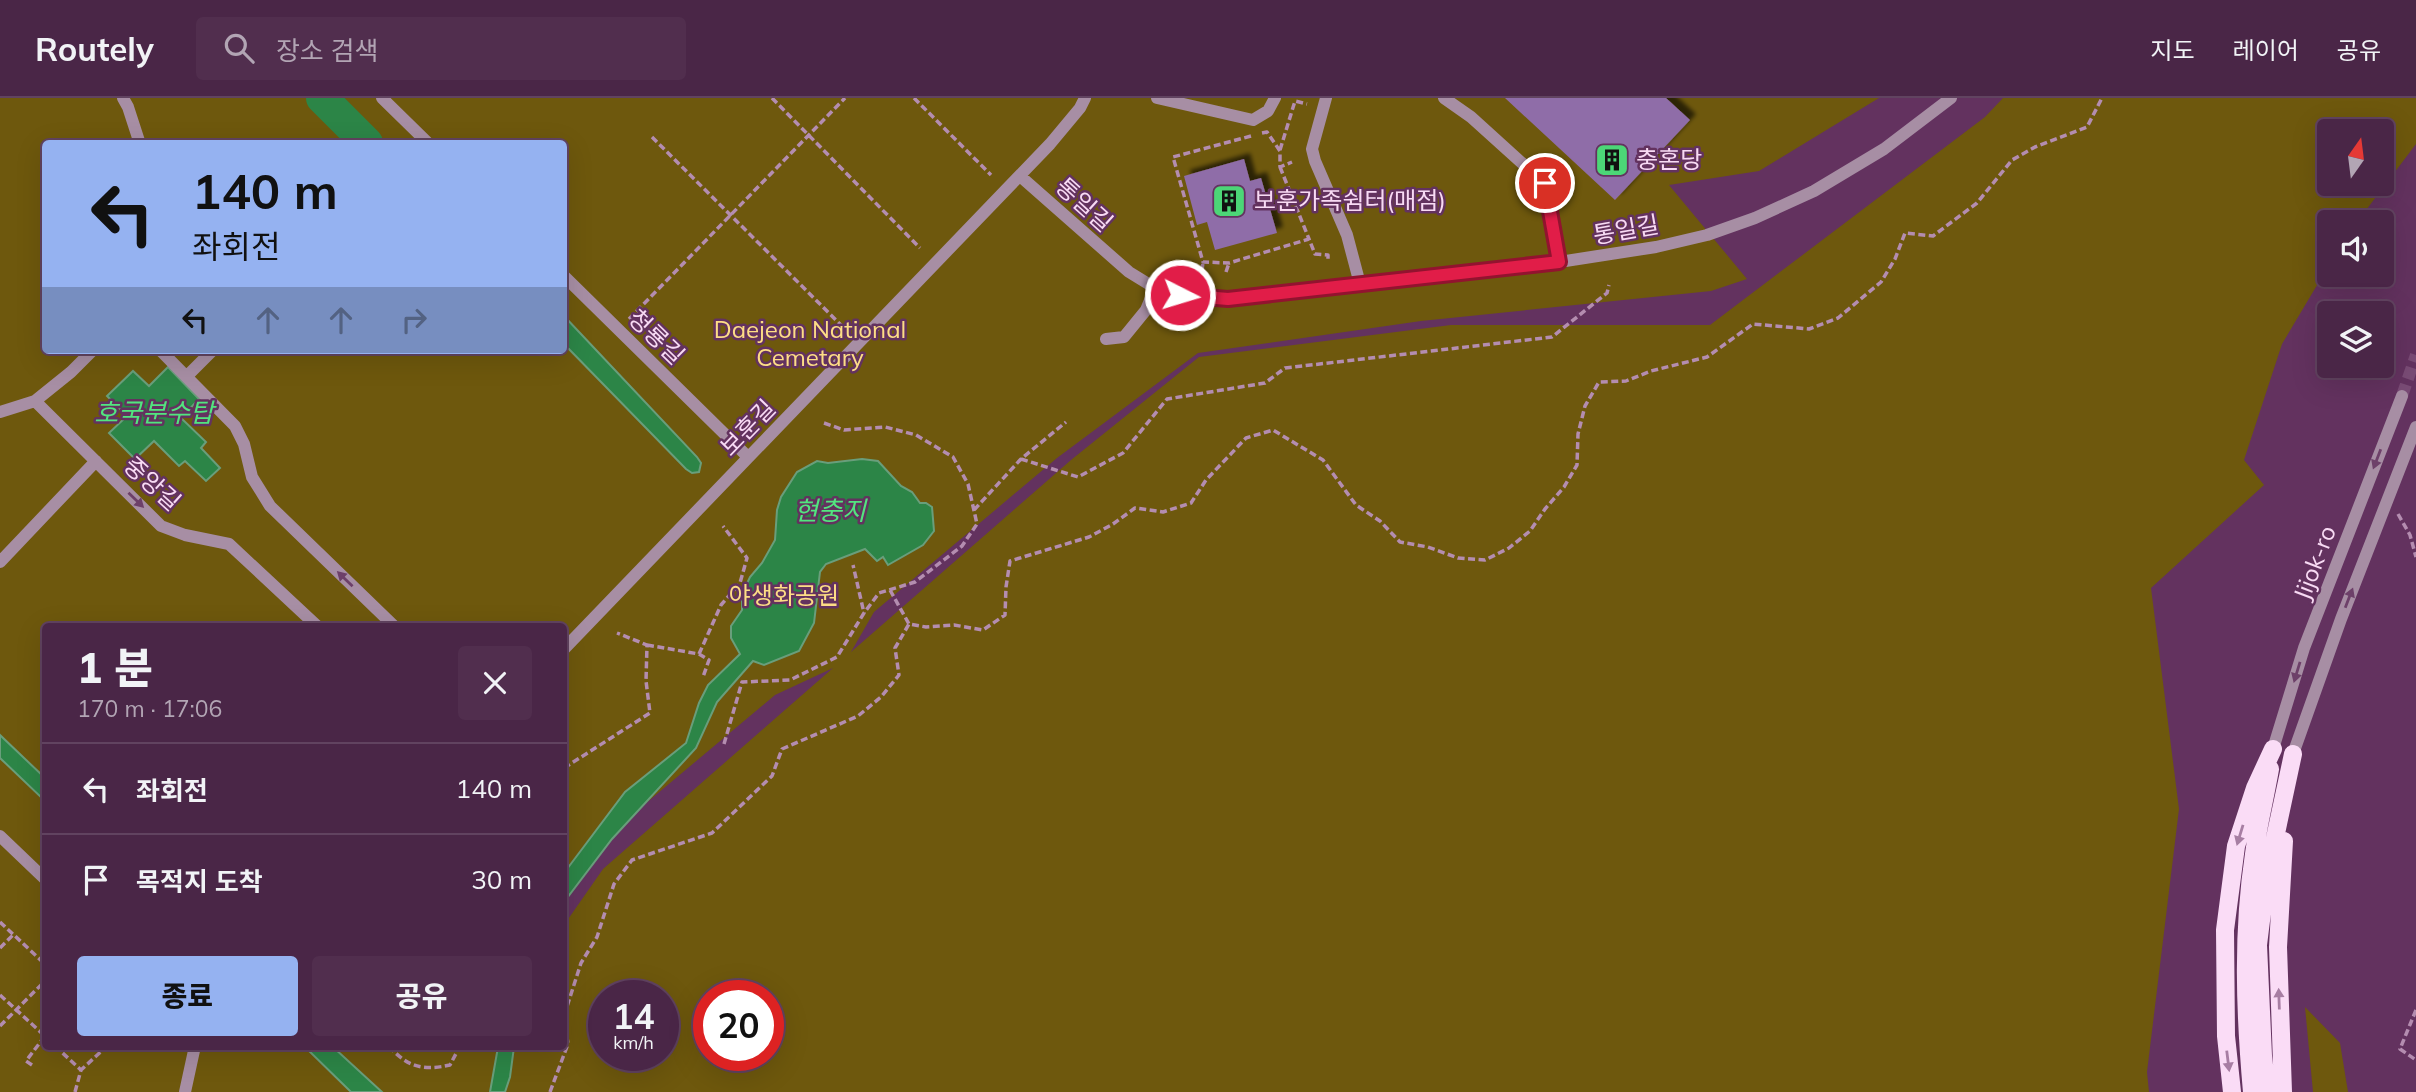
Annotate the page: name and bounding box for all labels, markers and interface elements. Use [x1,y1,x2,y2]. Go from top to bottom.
search box [196,17,686,80]
text: Routely [35,28,154,69]
icon: search [220,29,258,67]
text: 장소 검색 [276,34,378,67]
text: 지도 [2150,35,2195,65]
text: 레이어 [2233,35,2299,65]
text: 공유 [2337,35,2381,65]
north arrow [2317,119,2394,196]
map controls [2317,119,2394,378]
building icon: 충혼당 [1593,141,1631,179]
place label: 충혼당 [1636,144,1702,174]
pin [1515,153,1575,213]
text: 140 m [192,160,338,221]
icon: arrive [1526,164,1564,202]
icon: left [77,168,168,259]
street label: 통일길 [1050,171,1119,238]
building icon: 보훈가족쉼터(매점) [1210,182,1248,220]
place label: 보훈가족쉼터(매점) [1254,185,1446,215]
street label: 통일길 [1591,208,1661,250]
button: sound [2317,210,2394,287]
text: 좌회전 [192,226,280,266]
position arrow [1143,258,1217,332]
icon: left [176,301,214,339]
icon: ahead [249,301,287,339]
icon: ahead [322,301,360,339]
icon: right [395,301,433,339]
button: layers [2317,301,2394,378]
street label: 청룡길 [622,302,691,370]
park label: Daejeon National Cemetary [714,314,906,372]
street label: 보훈길 [713,393,781,462]
water label: 호국분수탑 [94,396,218,429]
one-way arrow [2372,449,2383,470]
street label: 중앙길 [118,450,187,517]
one-way arrow [127,492,144,508]
water label: 현충지 [794,494,868,527]
street label: Jijok-ro [2286,521,2342,604]
one-way arrow [336,570,353,587]
park label: 야생화공원 [729,580,839,610]
one-way arrow [2344,587,2355,608]
text: 1 분 [77,641,153,694]
button: close [458,646,532,720]
one-way arrow [2291,662,2301,683]
text: 170 m · 17:06 [77,694,222,723]
icon: left [77,770,115,808]
text: 140 m [456,772,532,805]
text: 좌회전 [136,774,208,807]
one-way arrow [2234,825,2244,846]
icon: arrive [77,861,115,899]
text: 30 m [471,863,532,896]
text: 목적지 도착 [136,865,263,898]
button: 종료 [77,956,298,1036]
button: 공유 [312,956,532,1036]
speed limit sign: 20 [693,980,784,1071]
one-way arrow [2274,988,2285,1010]
text: 14 [612,994,655,1038]
text: km/h [613,1031,654,1054]
one-way arrow [2223,1050,2234,1072]

